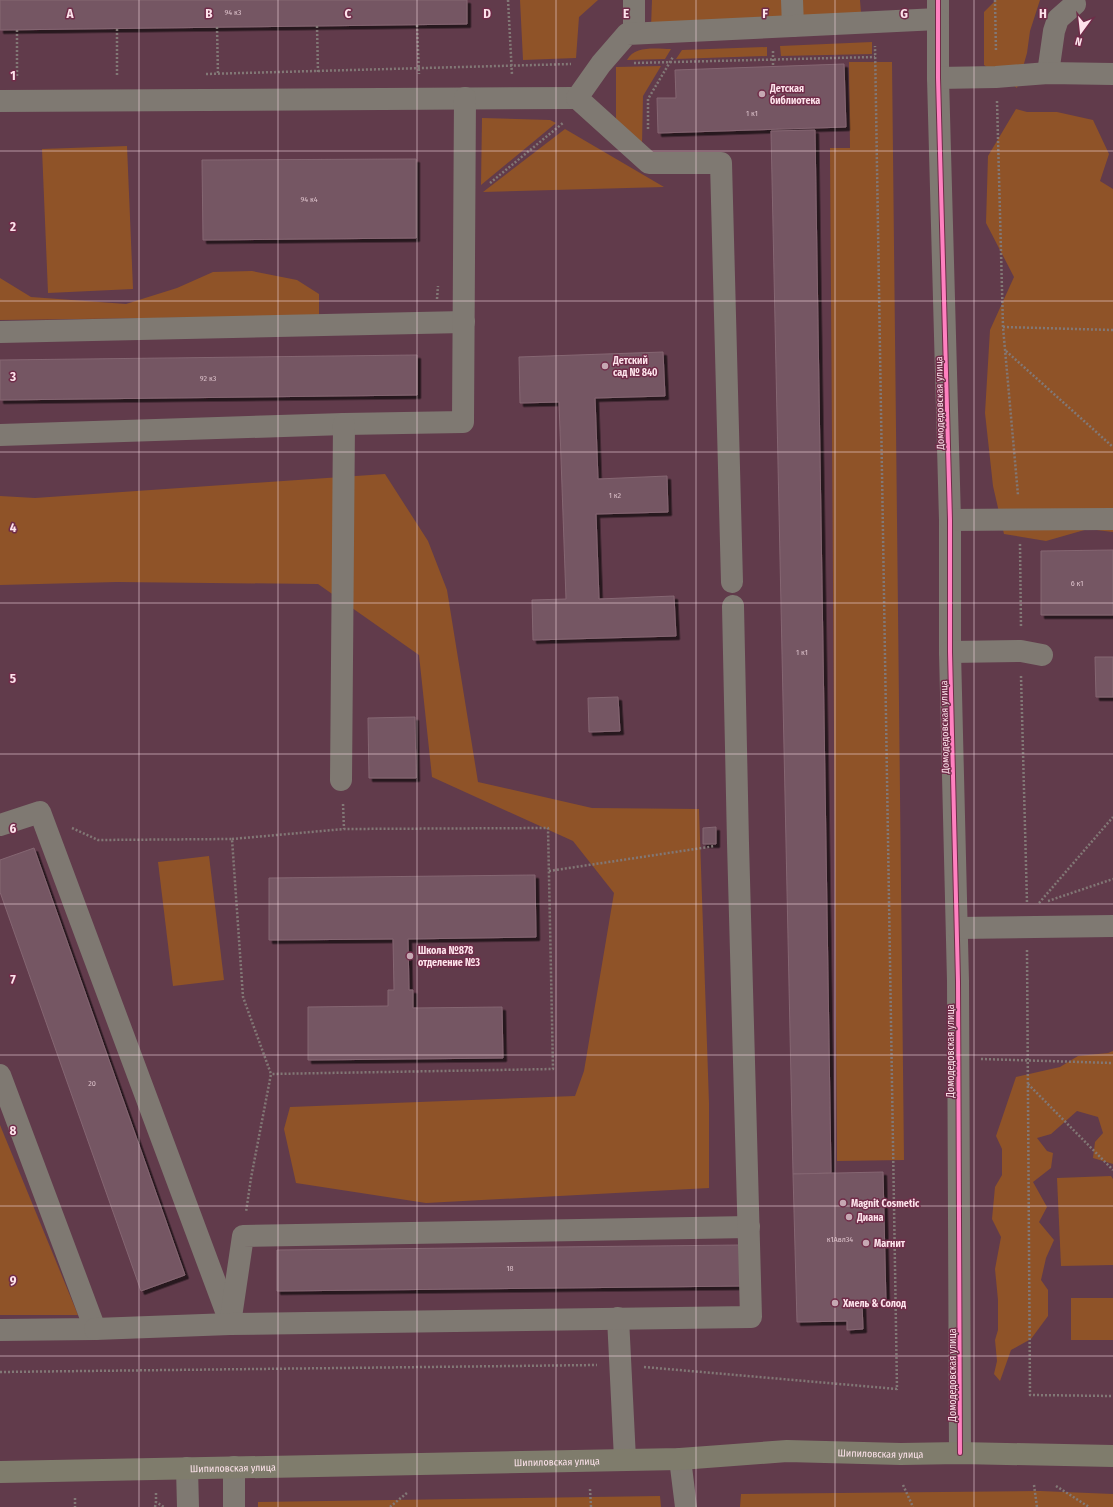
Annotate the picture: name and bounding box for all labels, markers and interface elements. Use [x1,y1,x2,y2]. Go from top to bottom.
text: A [65,6,74,21]
text: B [205,6,213,21]
text: C [345,6,352,21]
text: D [483,6,491,21]
text: E [623,6,629,21]
text: F [762,6,768,21]
text: G [900,6,908,21]
text: H [1039,6,1047,21]
house number: 94 к3 [225,8,242,17]
north arrow [1061,12,1101,52]
text: N [1074,34,1083,48]
text: 1 [10,68,16,83]
place label: Детская библиотека [769,83,820,107]
marker: Детская библиотека [757,89,767,99]
house number: 1 к1 [746,109,758,118]
house number: 94 к4 [300,195,318,204]
text: 2 [9,219,16,234]
place label: Детский сад № 840 [612,355,658,379]
street label: Домодедовская улица [933,356,947,451]
marker: Детский сад № 840 [600,361,610,371]
text: 3 [9,369,16,384]
house number: 92 к3 [200,374,217,383]
house number: 1 к2 [609,491,622,500]
text: 4 [10,520,17,535]
house number: 6 к1 [1071,579,1083,588]
house number: 1 к1 [796,648,808,657]
text: 5 [10,671,16,686]
street label: Домодедовская улица [938,680,952,775]
text: 6 [10,821,17,836]
place label: Школа №878 отделение №3 [418,945,480,969]
marker: Школа №878 отделение №3 [405,951,415,961]
text: 7 [10,972,16,987]
street label: Домодедовская улица [945,1004,957,1099]
house number: 20 [88,1079,96,1088]
text: 8 [10,1123,17,1138]
marker: Magnit Cosmetic [838,1198,848,1208]
place label: Magnit Cosmetic [851,1198,920,1210]
marker: Диана [844,1212,854,1222]
place label: Диана [856,1212,883,1224]
house number: к1Авл34 [827,1235,853,1244]
marker: Магнит [861,1238,871,1248]
place label: Магнит [874,1238,906,1250]
house number: 18 [506,1264,514,1273]
text: 9 [10,1273,17,1288]
marker: Хмель & Солод [830,1298,840,1308]
place label: Хмель & Солод [842,1298,906,1310]
street label: Домодедовская улица [947,1328,959,1423]
street label: Шипиловская улица [837,1447,924,1461]
street label: Шипиловская улица [514,1456,600,1469]
street label: Шипиловская улица [190,1462,276,1475]

